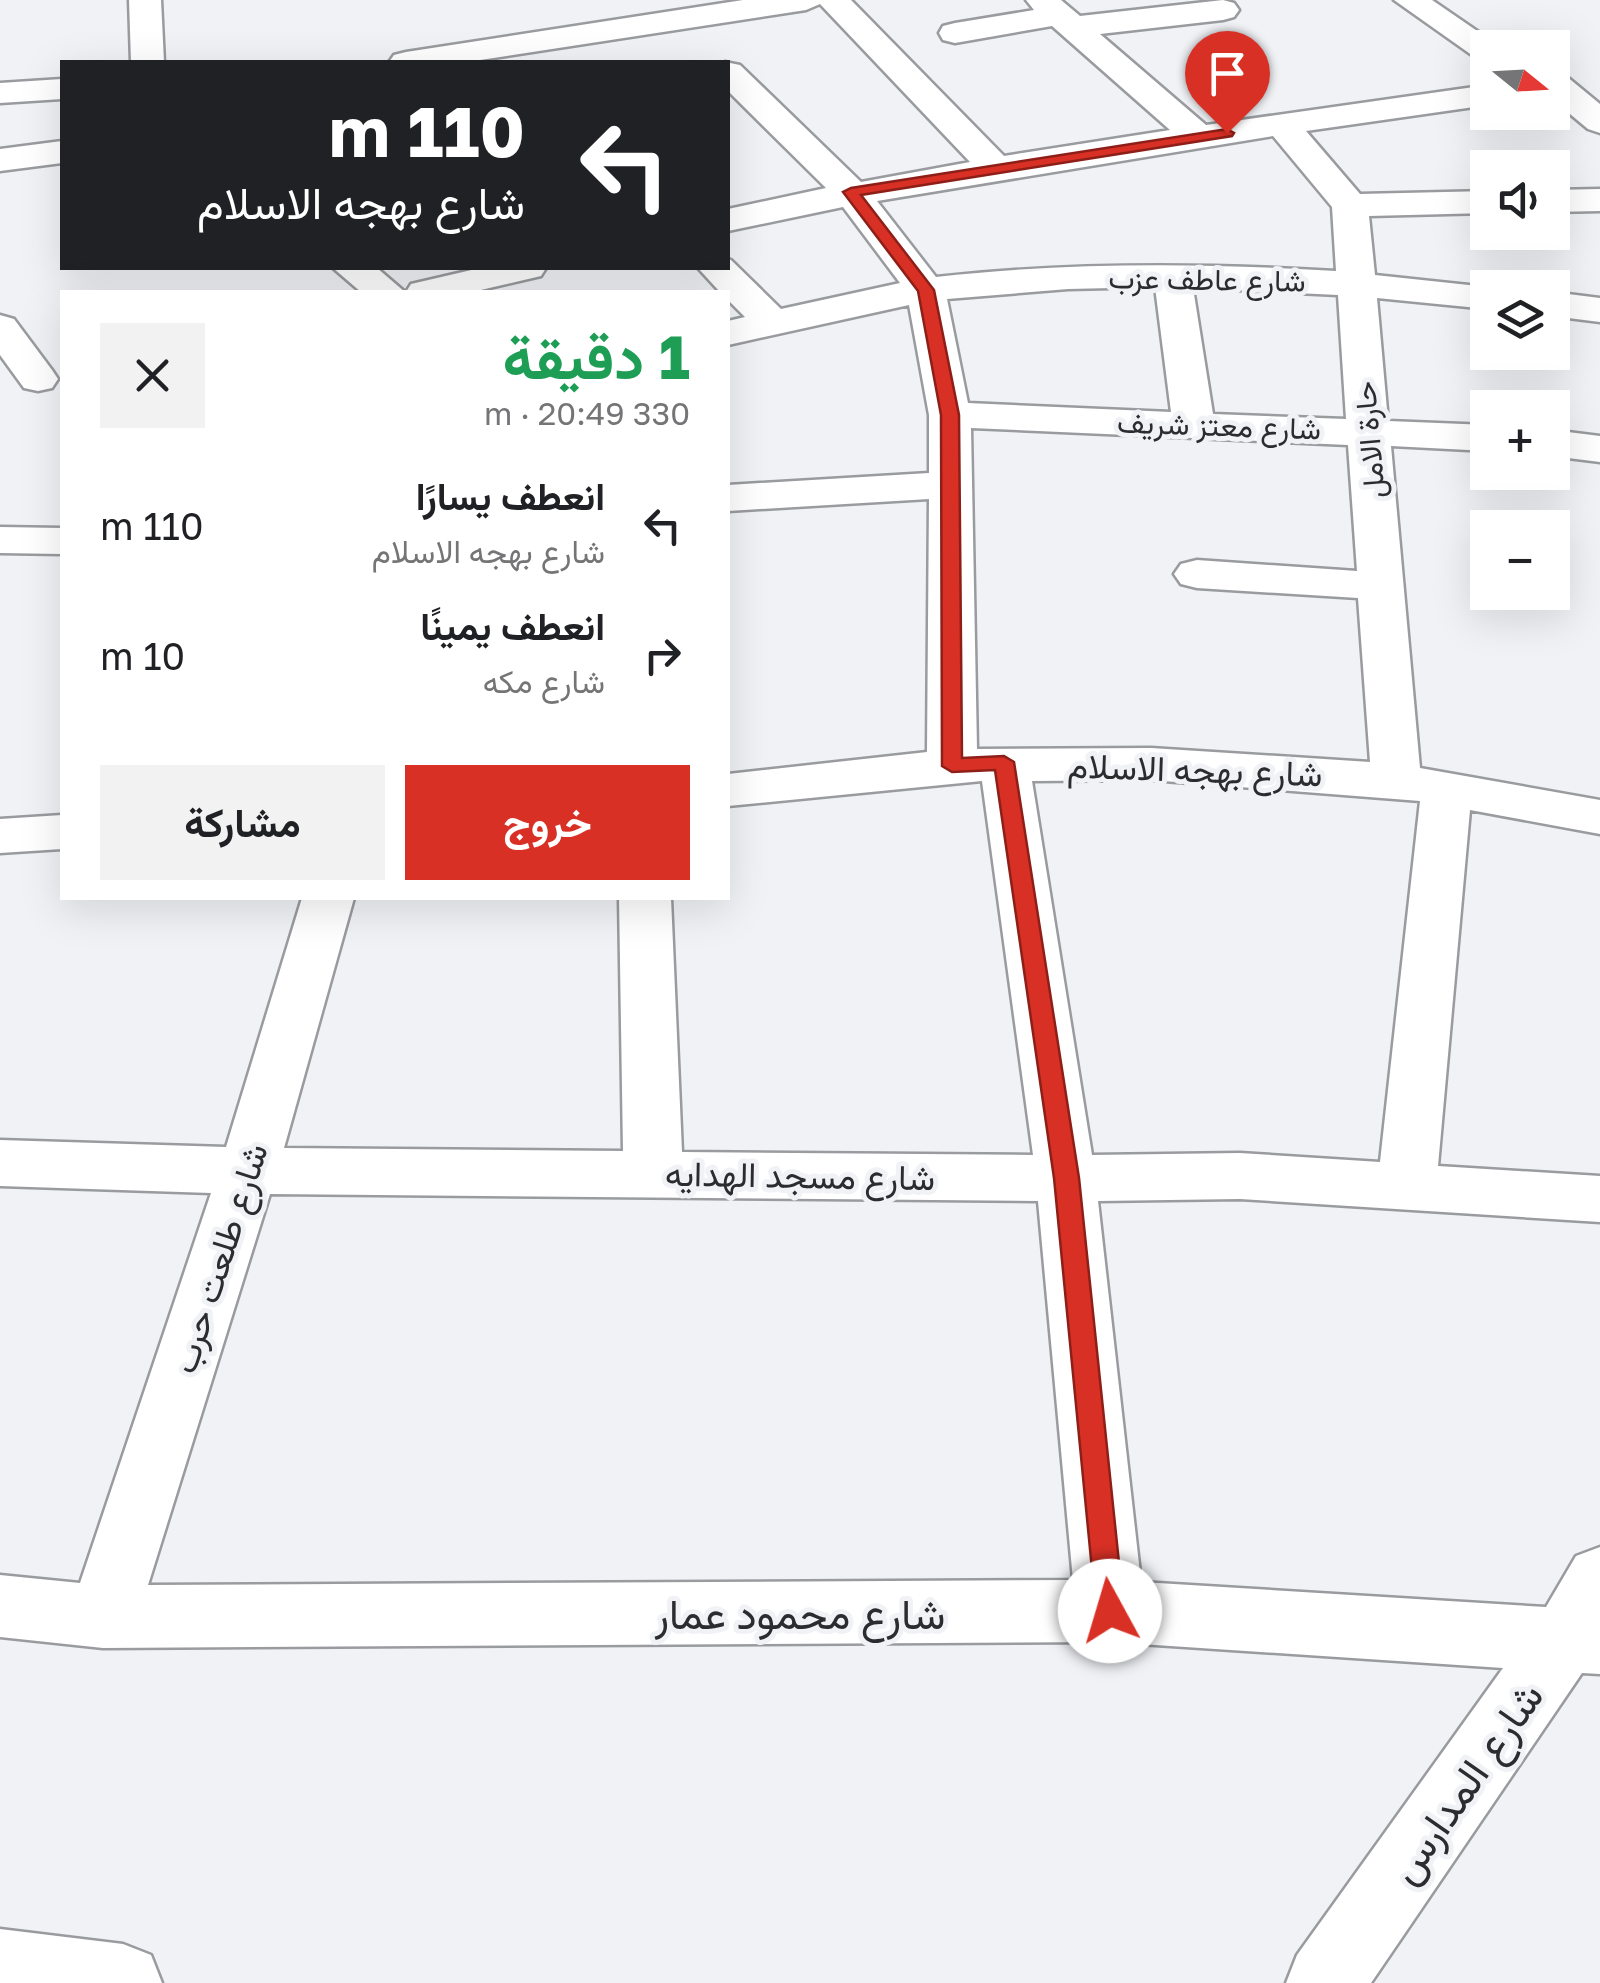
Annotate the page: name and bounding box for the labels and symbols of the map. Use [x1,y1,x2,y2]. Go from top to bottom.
north arrow [1470,30,1570,130]
pin [1185,31,1270,134]
street label: شارع عاطف عزب [1108,259,1306,302]
street label: حارة الامل [1346,380,1393,500]
street label: شارع معتز شريف [1116,403,1322,450]
street label: شارع بهجه الاسلام [1067,744,1323,798]
street label: شارع طلعت حرب [162,1138,280,1379]
street label: شارع مسجد الهدايه [665,1152,935,1202]
position arrow [1058,1559,1162,1663]
street label: شارع محمود عمار [654,1588,945,1643]
street label: شارع المدارس [1378,1672,1557,1895]

